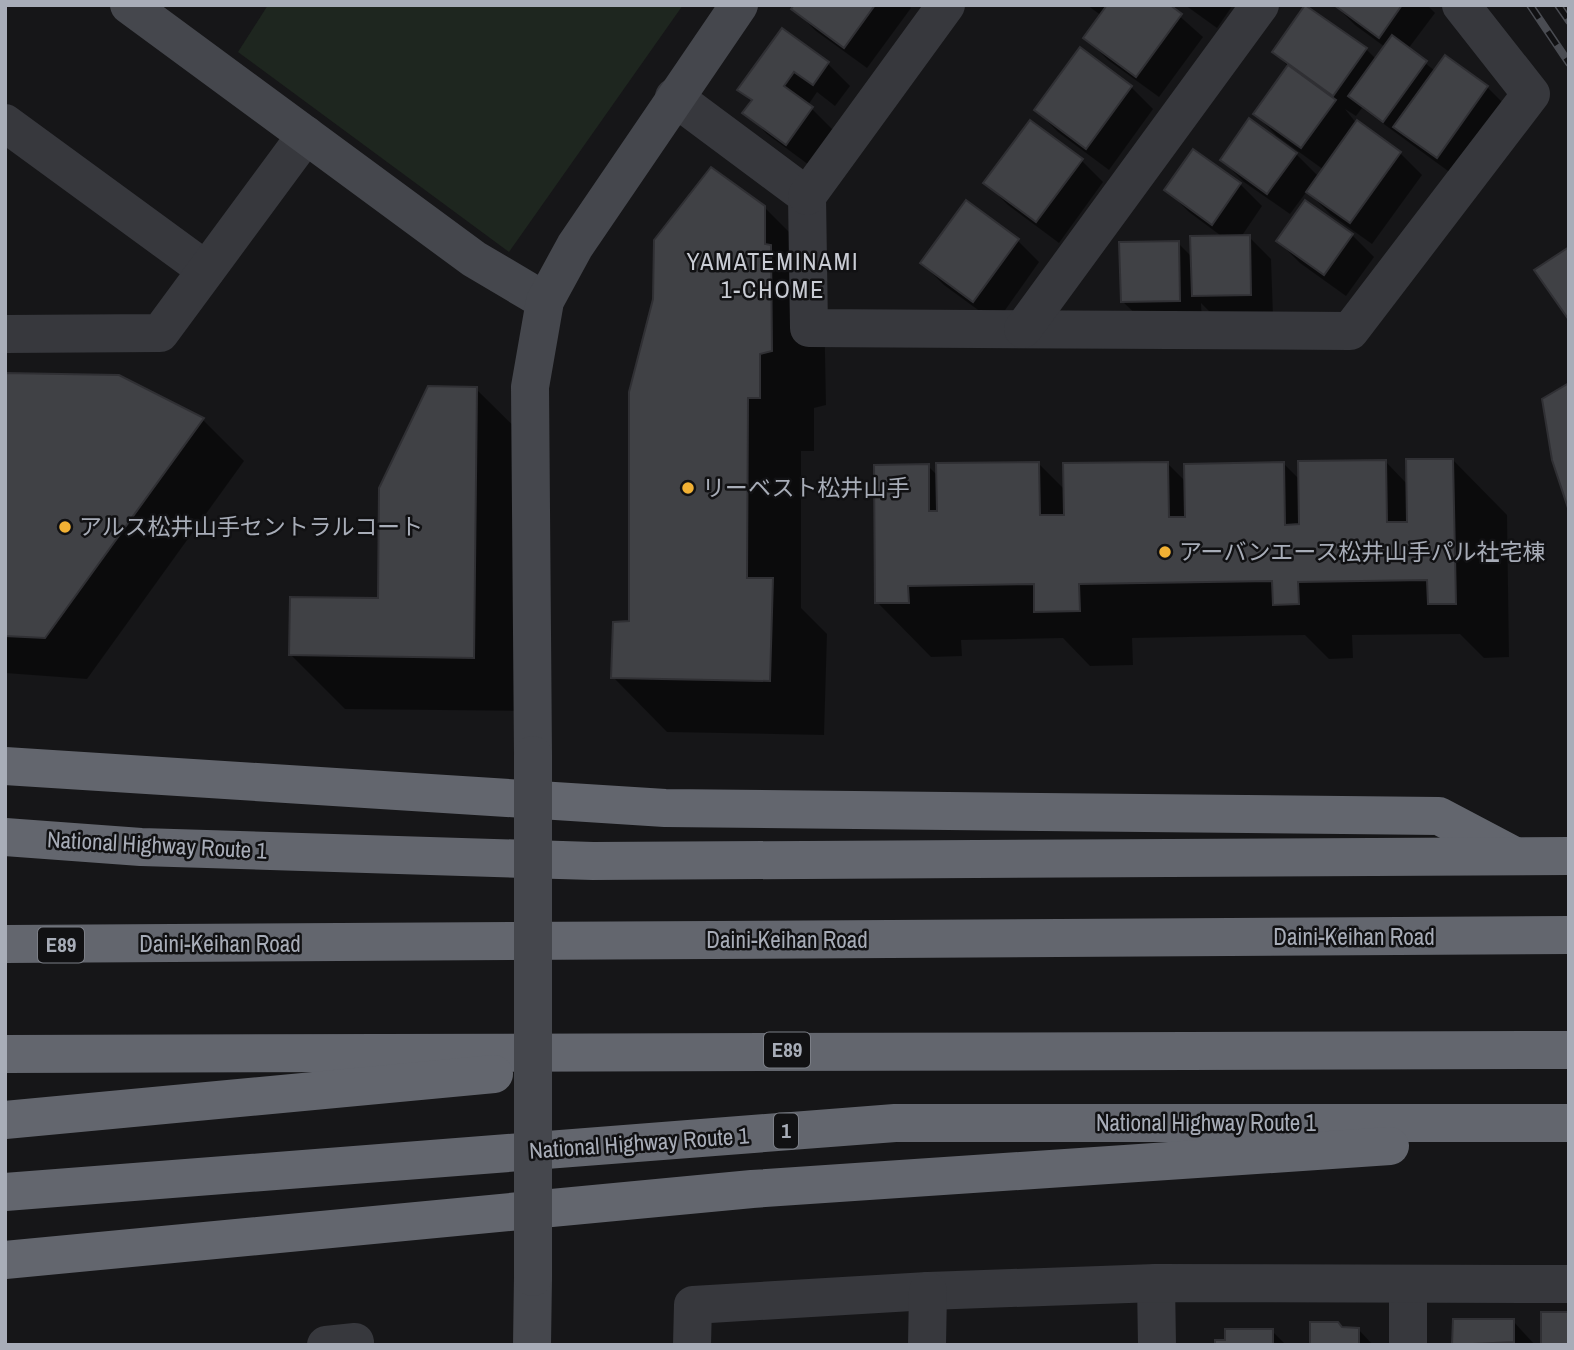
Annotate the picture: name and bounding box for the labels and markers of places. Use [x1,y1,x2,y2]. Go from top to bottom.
place label: リーベスト松井山手 [702,472,909,503]
marker: リーベスト松井山手 [680,480,696,496]
place label: アルス松井山手セントラルコート [79,511,423,542]
marker: アルス松井山手セントラルコート [57,519,73,535]
place label: アーバンエース松井山手パル社宅棟 [1179,536,1545,567]
marker: アーバンエース松井山手パル社宅棟 [1157,544,1173,560]

